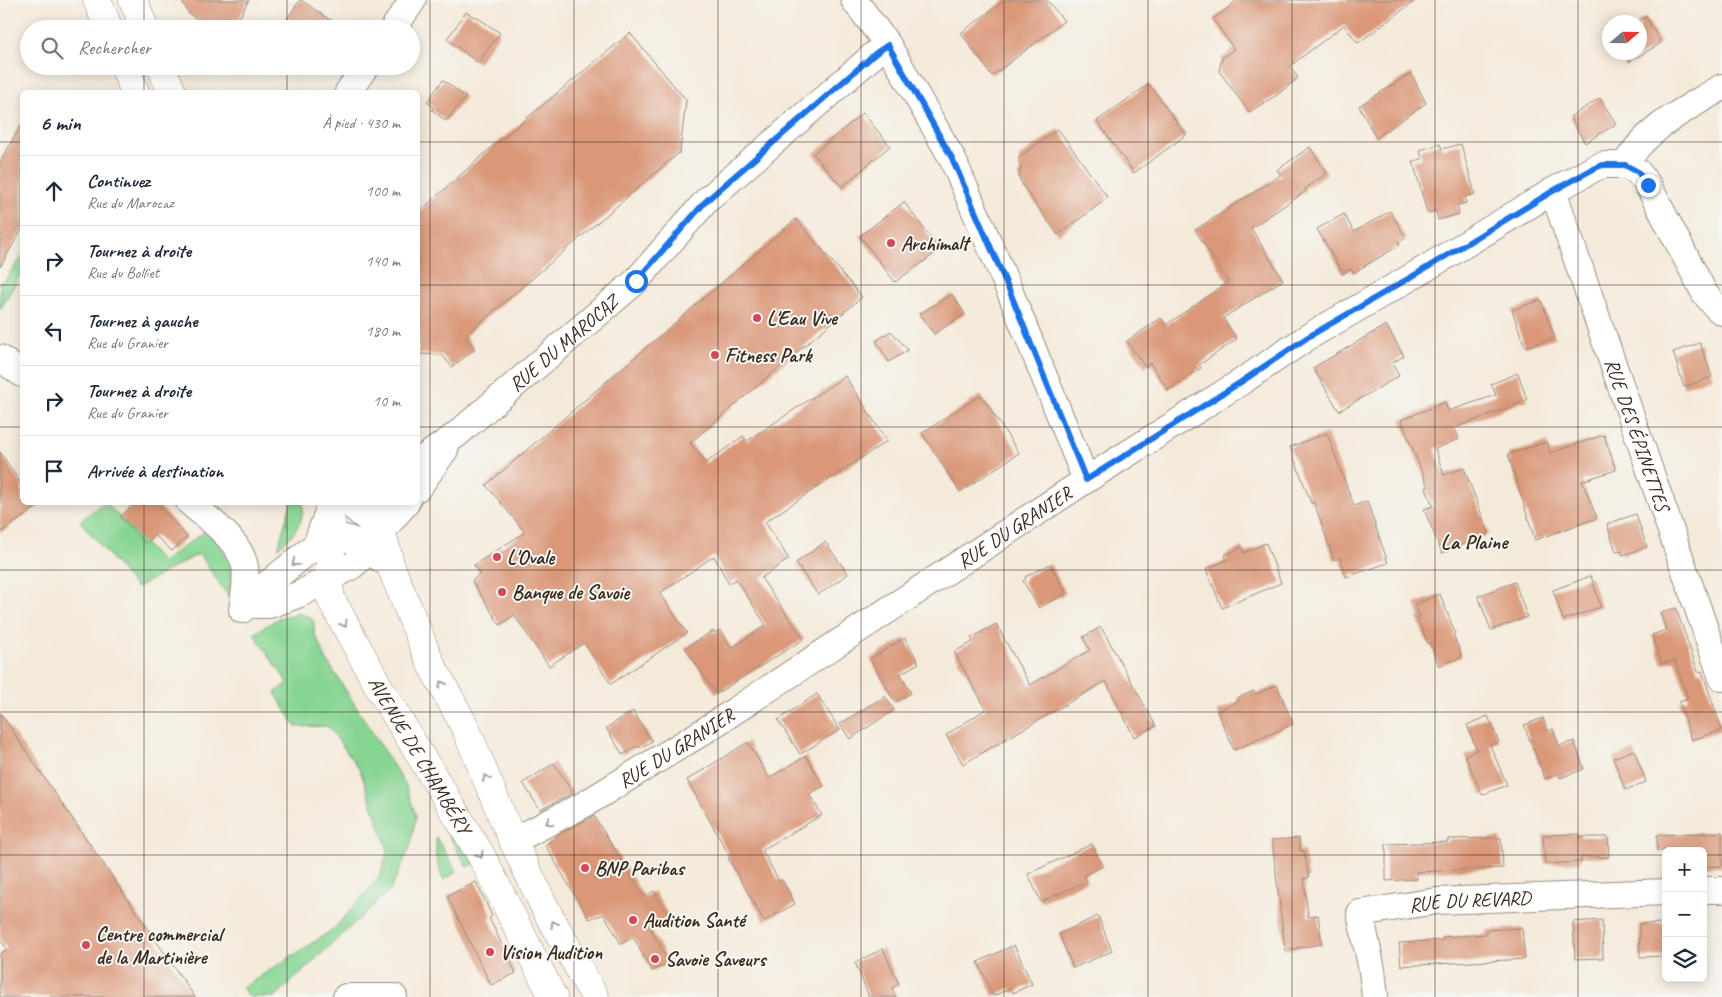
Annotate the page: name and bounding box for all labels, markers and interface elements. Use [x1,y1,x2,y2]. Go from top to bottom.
north arrow [1602,15,1647,60]
search box [20,20,420,75]
icon: search [38,34,66,62]
text: Rechercher [78,36,151,60]
text: 6 min [40,110,81,136]
text: À pied · 430 m [322,113,400,133]
text: Continuez [87,169,150,193]
route end [1637,174,1660,197]
icon: ahead [40,177,68,205]
text: 100 m [366,181,400,201]
text: Rue du Marocaz [87,193,174,213]
place label: Archimalt [901,231,972,256]
marker: Archimalt [885,237,897,249]
text: Tournez à droite [87,239,191,263]
icon: right [40,247,68,275]
text: 140 m [366,251,400,271]
text: Rue du Bolliet [87,263,159,283]
route start [625,270,648,293]
street label: RUE DU MAROCAZ [504,287,626,397]
place label: L'Eau Vive [767,306,839,331]
text: Tournez à gauche [87,309,198,333]
marker: L'Eau Vive [751,312,763,324]
icon: left [40,317,68,345]
text: 180 m [366,321,400,341]
text: Rue du Granier [87,333,168,353]
place label: Fitness Park [725,343,813,368]
marker: Fitness Park [709,349,721,361]
street label: RUE DES ÉPINETTES [1600,355,1676,516]
text: Tournez à droite [87,379,191,403]
icon: right [40,387,68,415]
text: 10 m [373,391,400,411]
text: Rue du Granier [87,403,168,423]
icon: arrive [40,457,68,485]
text: Arrivée à destination [87,459,223,483]
street label: RUE DU GRANIER [952,479,1078,574]
district label: La Plaine [1441,529,1509,555]
place label: L'Ovale [507,545,555,570]
marker: L'Ovale [491,551,503,563]
one-way arrow [292,558,301,566]
place label: Banque de Savoie [512,580,630,605]
marker: Banque de Savoie [496,586,508,598]
one-way arrow [338,619,348,628]
street label: AVENUE DE CHAMBÉRY [363,672,479,841]
one-way arrow [438,680,448,689]
street label: RUE DU GRANIER [613,701,741,793]
one-way arrow [482,774,492,783]
one-way arrow [545,816,554,826]
map controls [1662,847,1707,982]
button: + [1662,847,1707,892]
one-way arrow [474,849,484,858]
place label: BNP Paribas [595,856,686,881]
marker: BNP Paribas [579,862,591,874]
street label: RUE DU REVARD [1407,885,1534,918]
button: − [1662,892,1707,937]
place label: Audition Santé [643,908,748,933]
marker: Audition Santé [627,914,639,926]
one-way arrow [550,920,560,929]
place label: Centre commercial de la Martinière [96,922,225,970]
button: layers [1662,937,1707,982]
marker: Centre commercial de la Martinière [80,939,92,951]
place label: Vision Audition [500,940,603,965]
marker: Vision Audition [484,946,496,958]
place label: Savoie Saveurs [665,947,768,972]
marker: Savoie Saveurs [649,953,661,965]

